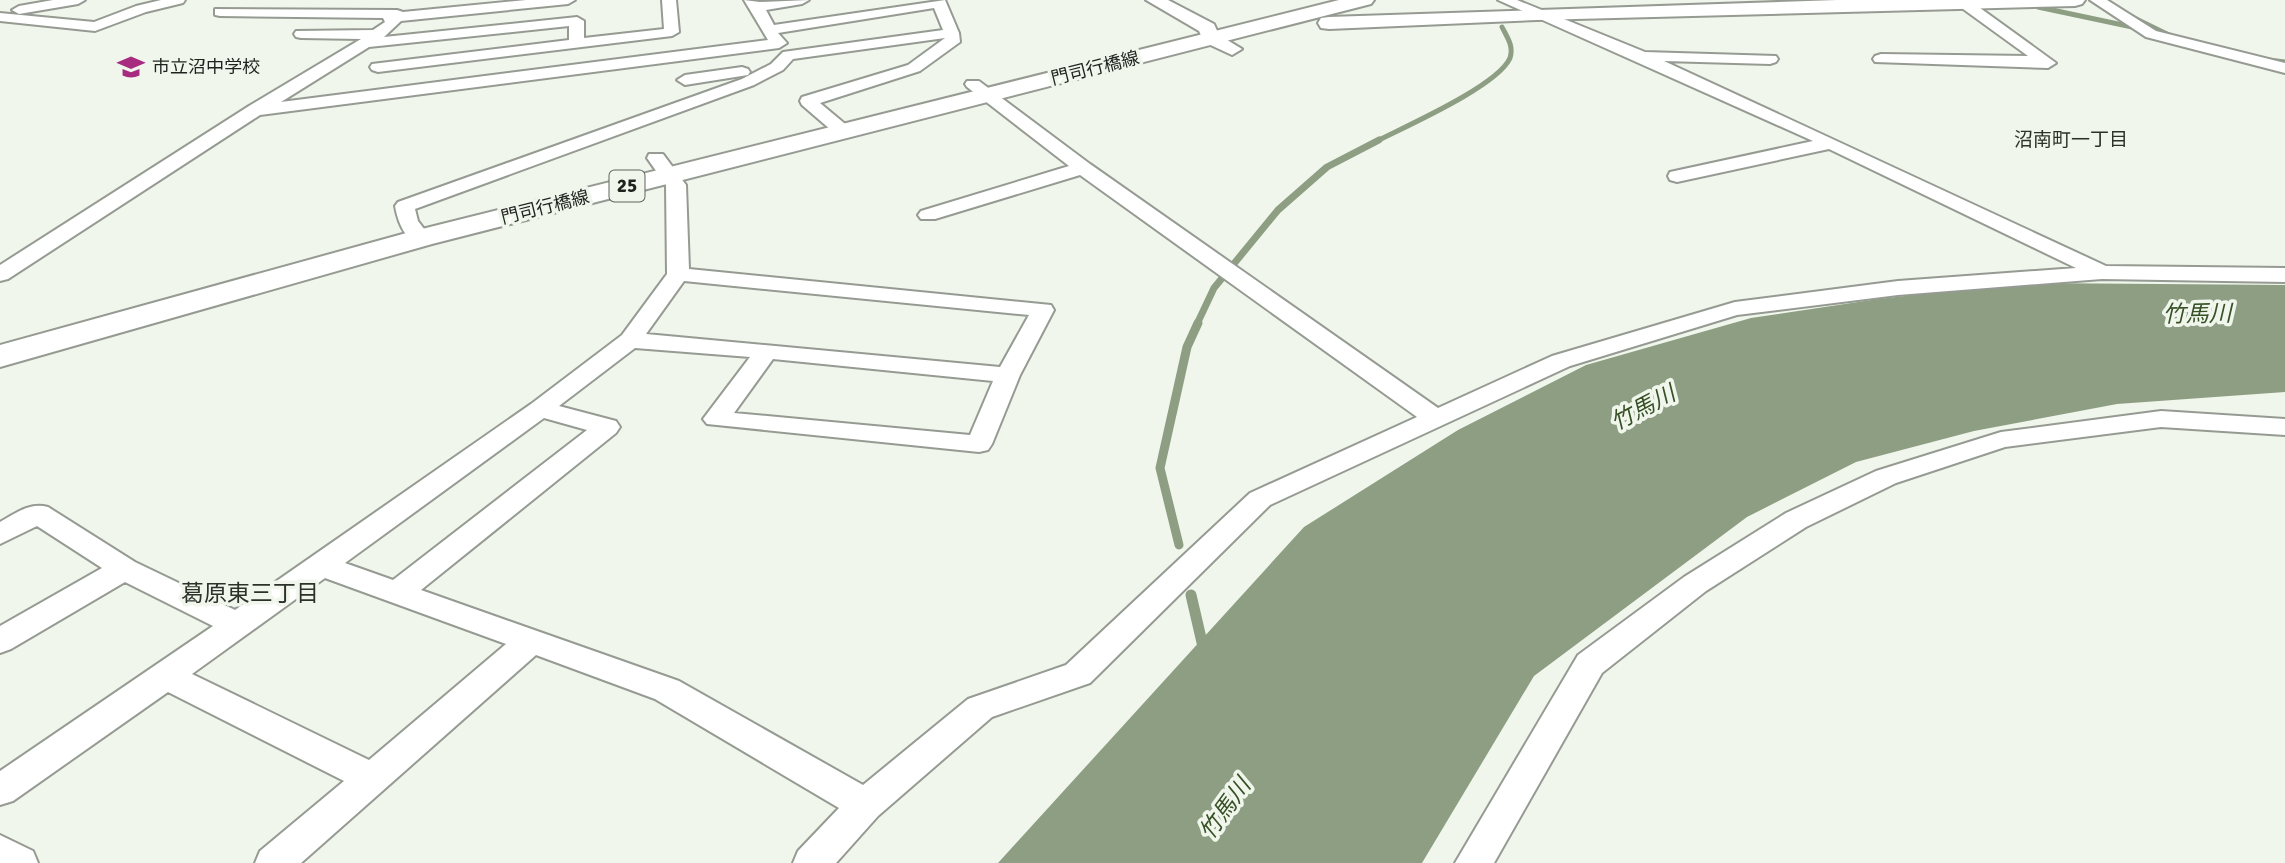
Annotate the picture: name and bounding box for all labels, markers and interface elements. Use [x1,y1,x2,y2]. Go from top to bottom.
street label: 門司行橋線 [1049,46,1141,90]
school or university icon: 市立沼中学校 [116,52,146,82]
place label: 市立沼中学校 [152,56,260,78]
district label: 沼南町一丁目 [2014,128,2128,152]
road number: 25 [610,170,644,202]
street label: 門司行橋線 [499,185,591,229]
water label: 竹馬川 [2162,299,2235,329]
water label: 竹馬川 [1606,378,1683,437]
district label: 葛原東三丁目 [181,579,319,608]
water label: 竹馬川 [1193,770,1259,845]

